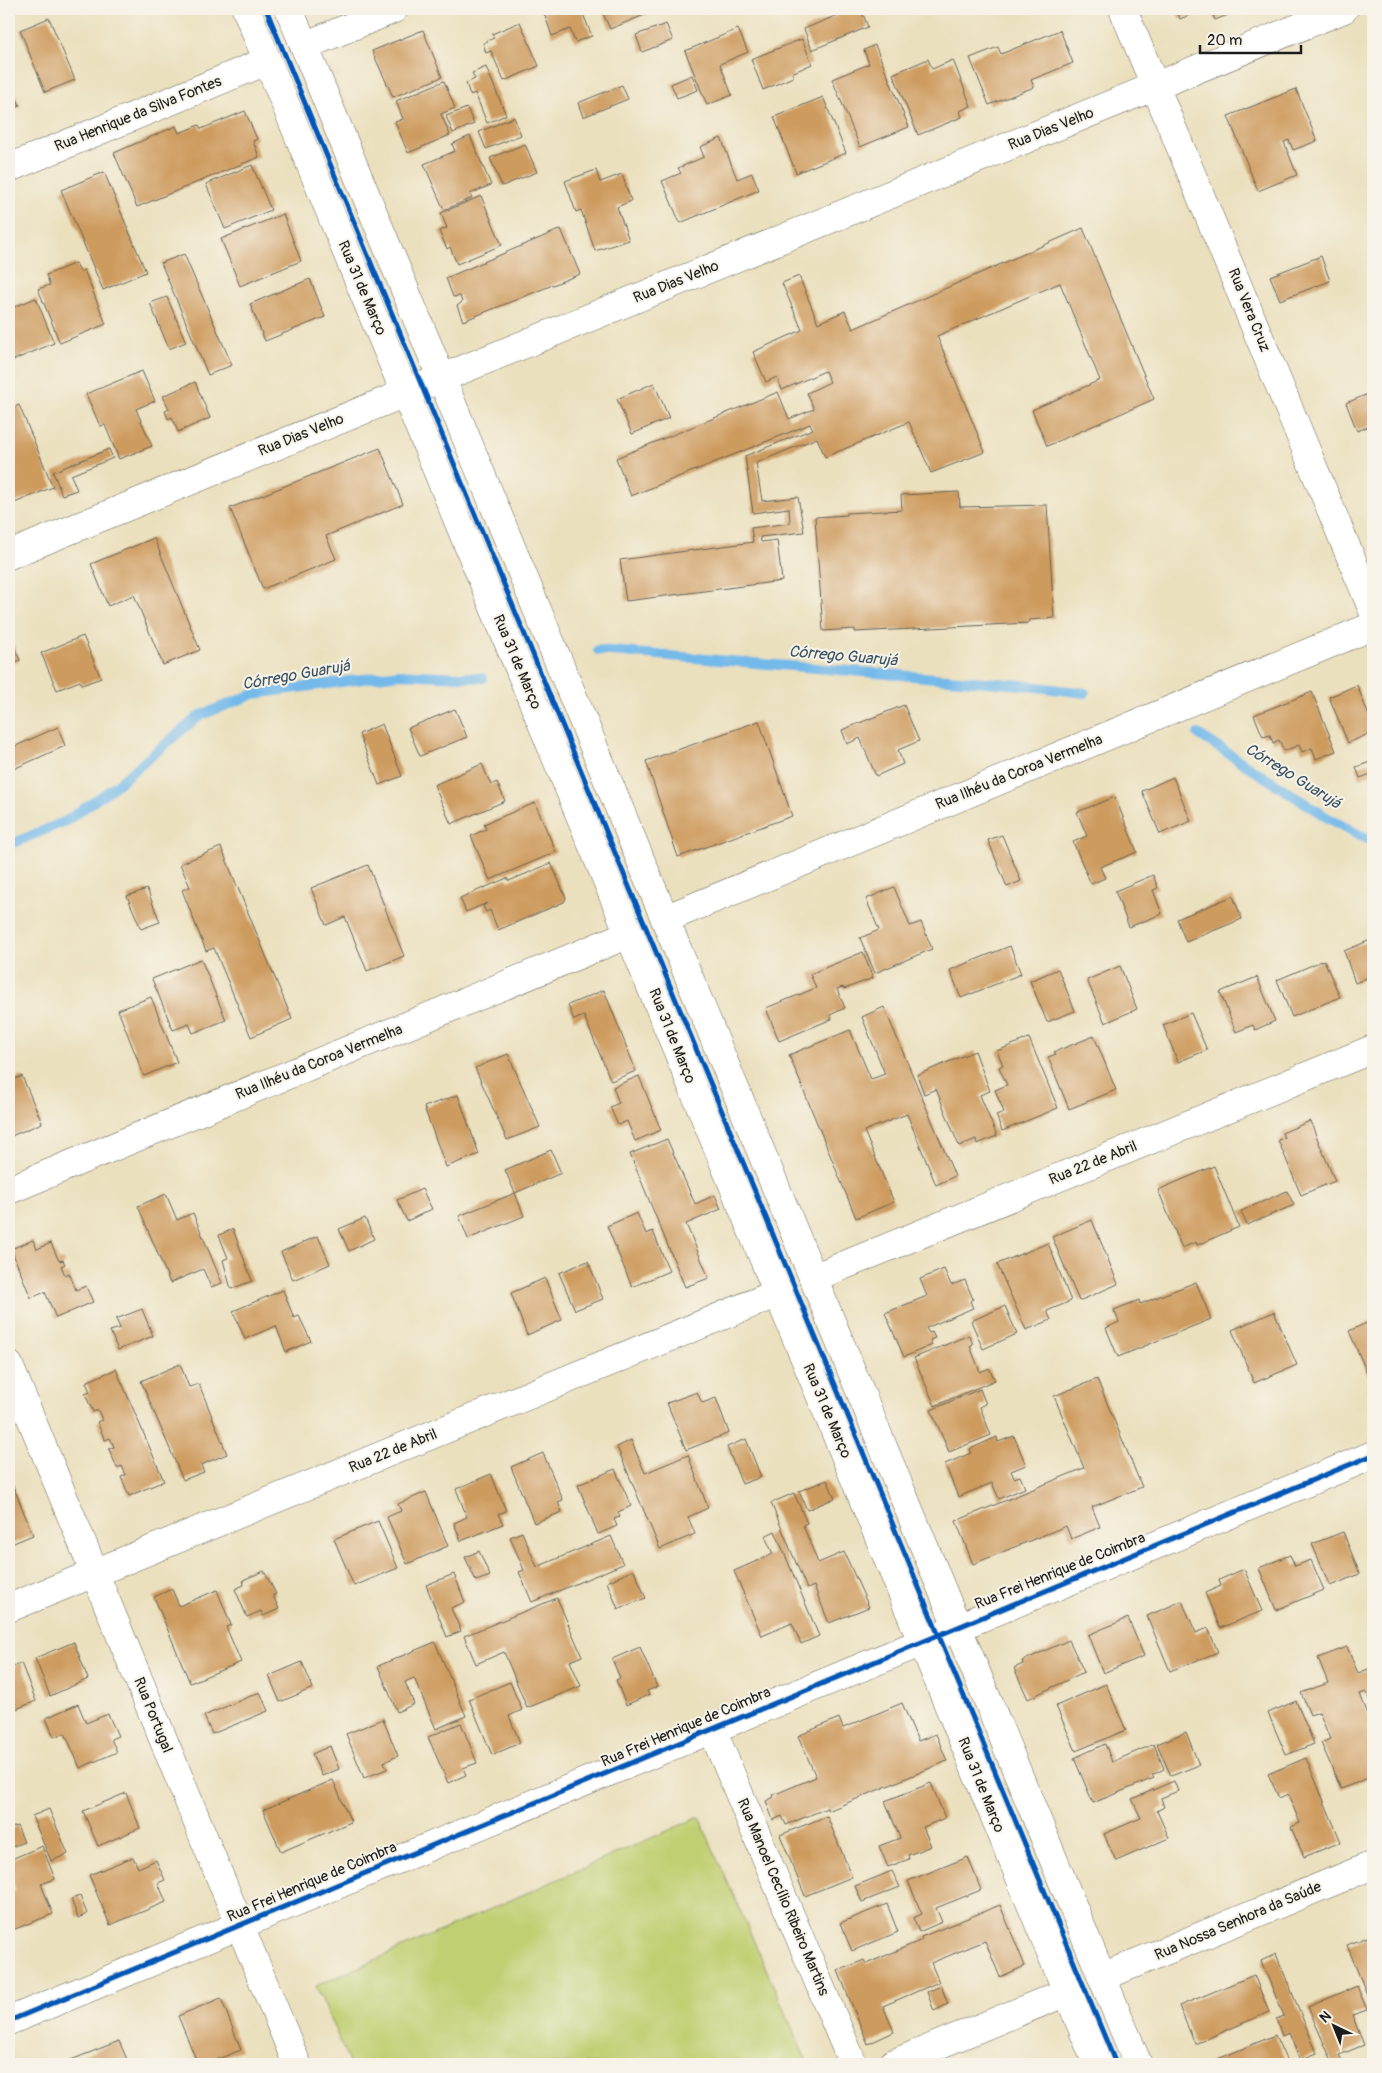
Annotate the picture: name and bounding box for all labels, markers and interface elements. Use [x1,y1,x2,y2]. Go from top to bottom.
scale bar [1200,22,1301,54]
text: 20 m [1207,31,1242,50]
street label: Rua Henrique da Silva Fontes [52,72,225,156]
street label: Rua Dias Velho [1005,103,1097,155]
street label: Rua 31 de Março [334,238,390,338]
street label: Rua Dias Velho [630,256,722,308]
street label: Rua Vera Cruz [1224,265,1274,355]
street label: Rua Dias Velho [255,409,347,461]
street label: Rua 31 de Março [489,612,545,712]
water label: Córrego Guarujá [788,641,900,671]
water label: Córrego Guarujá [241,655,353,694]
street label: Rua Ilhéu da Coroa Vermelha [933,730,1105,814]
water label: Córrego Guarujá [1242,739,1346,814]
street label: Rua 31 de Março [644,986,700,1086]
street label: Rua Ilhéu da Coroa Vermelha [233,1020,405,1104]
street label: Rua 22 de Abril [1046,1137,1140,1189]
street label: Rua 31 de Março [799,1361,855,1461]
street label: Rua 22 de Abril [346,1425,440,1477]
street label: Rua Frei Henrique de Coimbra [972,1528,1148,1614]
street label: Rua Portugal [129,1674,177,1756]
street label: Rua Frei Henrique de Coimbra [598,1683,774,1771]
street label: Rua 31 de Março [953,1735,1009,1835]
street label: Rua Manoel Cecílio Ribeiro Martins [733,1795,833,1999]
street label: Rua Frei Henrique de Coimbra [224,1838,400,1926]
street label: Rua Nossa Senhora da Saúde [1152,1877,1325,1965]
north arrow [1310,2000,1360,2050]
text: N [1316,2007,1335,2026]

